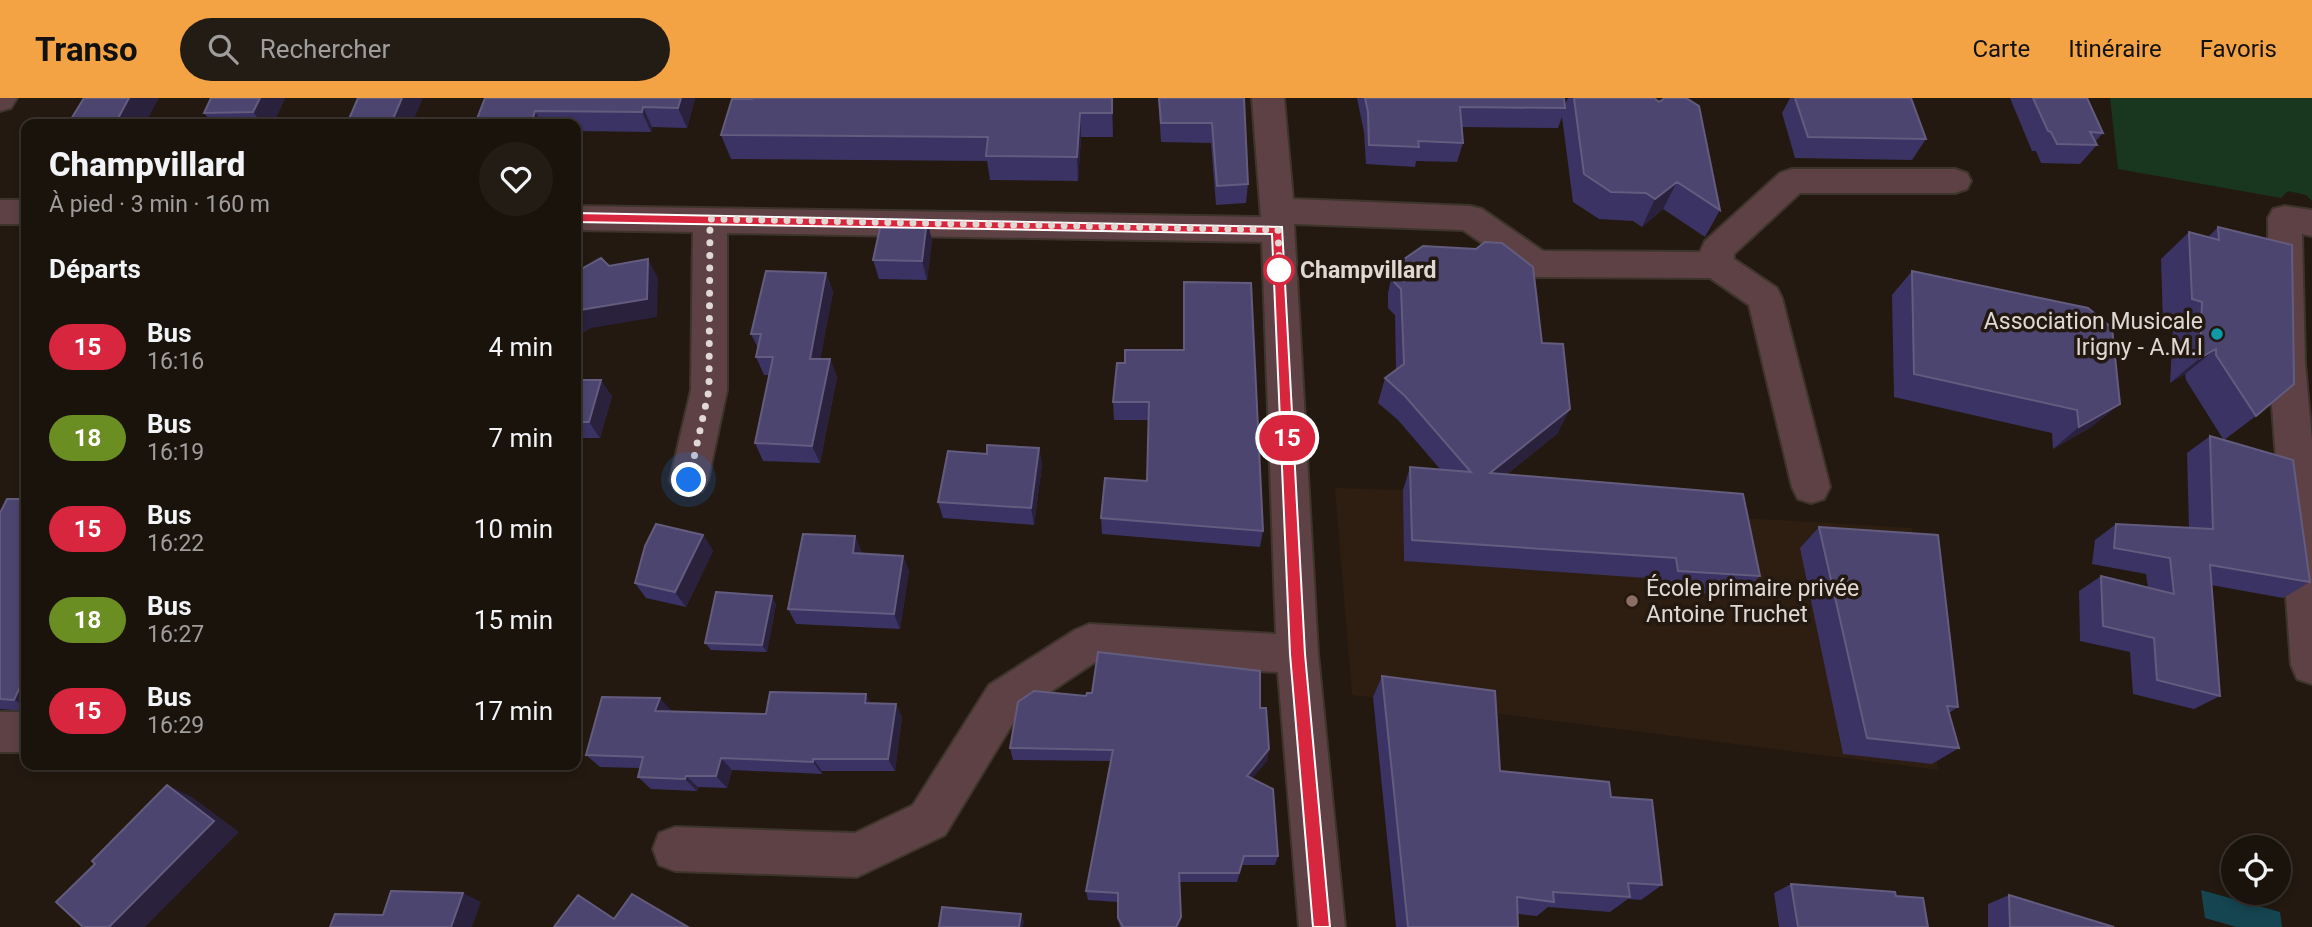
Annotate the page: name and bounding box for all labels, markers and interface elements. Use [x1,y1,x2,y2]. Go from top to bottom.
search box [180,18,670,81]
text: Transo [35,30,138,69]
icon: search [204,30,242,68]
text: Rechercher [260,34,390,64]
text: Carte [1972,35,2030,63]
text: Itinéraire [2068,35,2162,63]
text: Favoris [2200,35,2277,63]
button: heart [479,142,553,216]
text: Champvillard [49,145,245,184]
text: À pied · 3 min · 160 m [49,191,270,218]
text: Départs [49,254,141,284]
marker: Champvillard [1264,255,1294,285]
place label: Champvillard [1300,257,1436,284]
place label: Association Musicale Irigny - A.M.I [1984,308,2203,361]
text: Bus [147,318,192,348]
marker: Association Musicale Irigny - A.M.I [2209,326,2225,342]
text: 4 min [488,332,553,362]
text: 15 [74,333,101,361]
text: 16:16 [147,348,204,375]
text: Bus [147,409,192,439]
line badge: 15 [1256,415,1318,461]
text: 7 min [488,423,553,453]
text: 18 [74,424,101,452]
text: 15 [1273,424,1301,452]
text: 16:19 [147,439,204,466]
your location [671,462,706,497]
text: Bus [147,500,192,530]
text: 10 min [474,514,553,544]
text: 15 [74,515,101,543]
text: 16:22 [147,530,204,557]
place label: École primaire privée Antoine Truchet [1646,574,1859,628]
text: Bus [147,591,192,621]
marker: École primaire privée Antoine Truchet [1624,593,1640,609]
text: 15 min [474,605,553,635]
text: 18 [74,606,101,634]
text: 16:27 [147,621,204,648]
text: Bus [147,682,192,712]
text: 17 min [474,696,553,726]
text: 15 [74,697,101,725]
text: 16:29 [147,712,204,739]
map controls [2221,835,2291,905]
button: locate [2221,835,2291,905]

